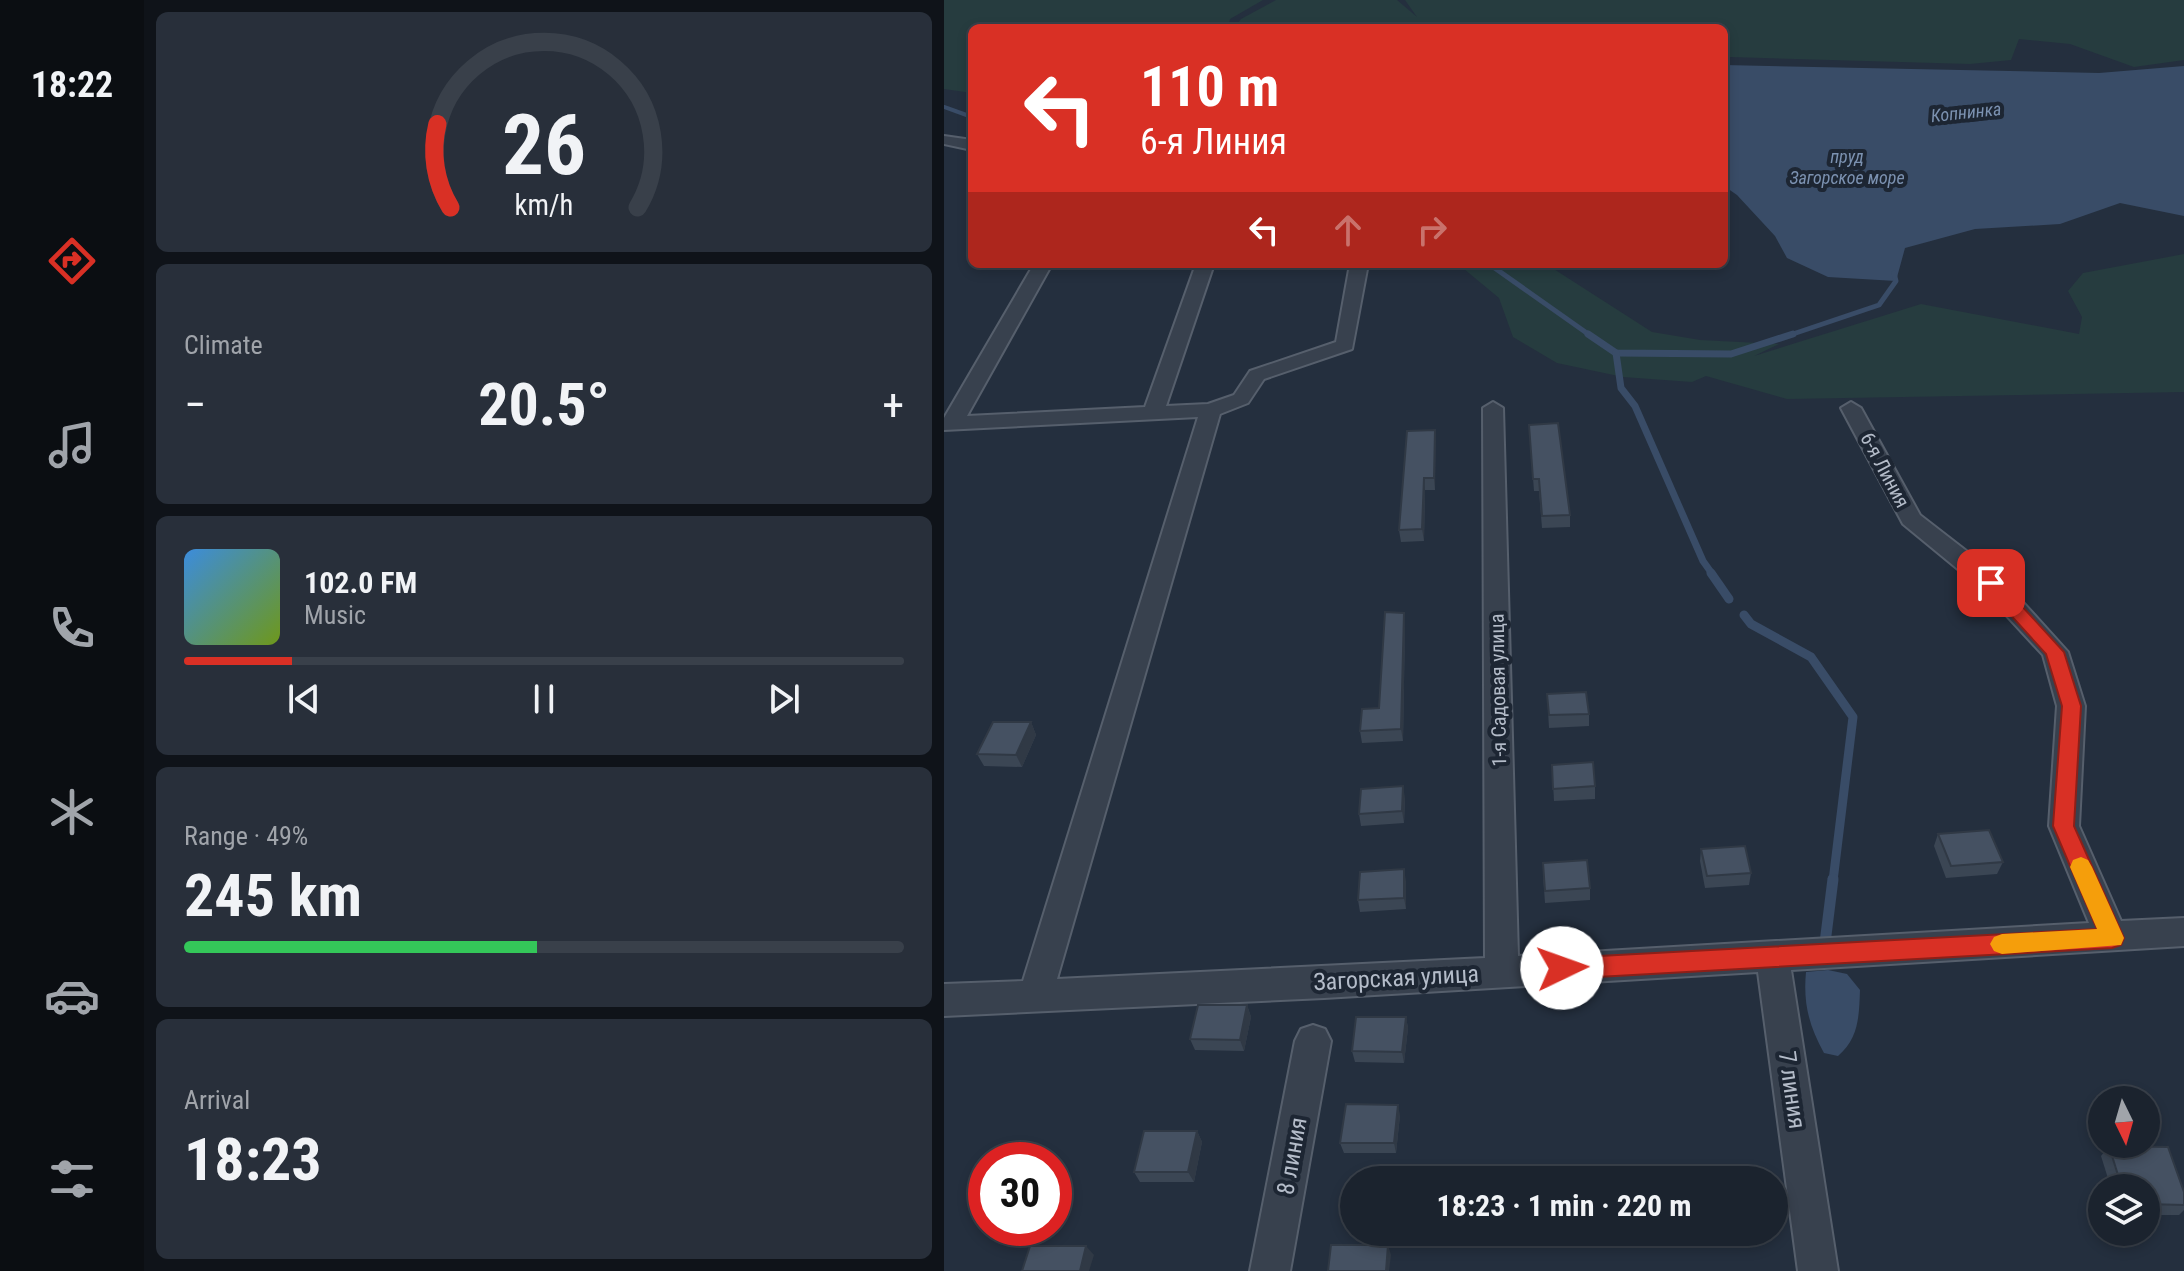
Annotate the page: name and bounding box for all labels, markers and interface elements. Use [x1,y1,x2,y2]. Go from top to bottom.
text: 110 m [1140,54,1279,120]
icon: left [1008,56,1112,160]
text: 18:22 [31,64,113,106]
text: 26 [502,96,586,193]
water label: Копнинка [1930,98,2002,126]
text: 6-я Линия [1140,121,1287,163]
water label: пруд Загорское море [1789,146,1905,188]
text: km/h [515,188,573,222]
icon: left [1242,208,1286,252]
icon: ahead [1326,208,1370,252]
icon: right [1410,208,1454,252]
icon: directions [44,233,100,289]
text: Climate [184,330,263,360]
text: 20.5° [478,369,610,440]
text: − [184,379,206,431]
text: + [882,379,904,431]
icon: music [44,417,100,473]
street label: 6-я Линия [1855,428,1915,512]
pin [1957,549,2025,617]
icon: arrive [1969,561,2013,605]
text: 102.0 FM [304,565,417,600]
icon: phone [44,600,100,656]
text: Music [304,600,366,630]
street label: 1-я Садовая улица [1485,613,1511,767]
icon: previous [282,677,326,721]
icon: pause [522,677,566,721]
icon: next [762,677,806,721]
icon: climate [44,784,100,840]
text: Range · 49% [184,821,308,851]
text: 245 km [184,860,362,931]
position arrow [1520,926,1604,1010]
street label: Загорская улица [1313,960,1479,996]
icon: car [44,968,100,1024]
street label: 7 линия [1773,1050,1811,1130]
text: Arrival [184,1085,250,1115]
north arrow [2088,1086,2160,1158]
map controls [2088,1086,2160,1246]
street label: 8 линия [1271,1115,1313,1197]
text: 18:23 [184,1124,322,1195]
speed limit sign: 30 [968,1142,1072,1246]
icon: filters [44,1151,100,1207]
button: layers [2088,1174,2160,1246]
text: 18:23 · 1 min · 220 m [1437,1188,1691,1223]

